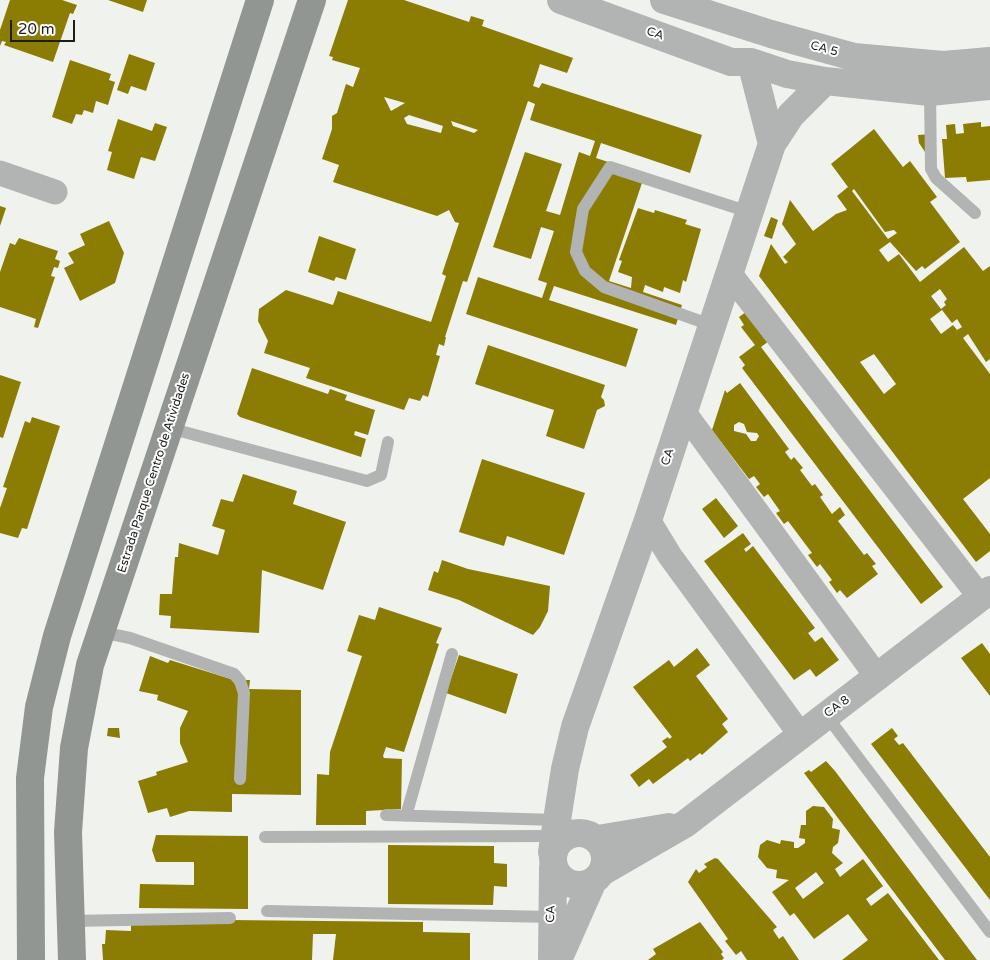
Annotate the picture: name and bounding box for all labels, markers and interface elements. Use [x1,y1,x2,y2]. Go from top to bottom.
scale bar [12,10,78,42]
text: 20 m [18,20,55,38]
street label: CA [644,24,666,44]
street label: CA 5 [809,38,839,60]
street label: Estrada Parque Centro de Atividades [115,371,193,575]
street label: CA [658,447,678,467]
street label: CA 8 [821,693,853,721]
street label: CA [544,905,558,923]

